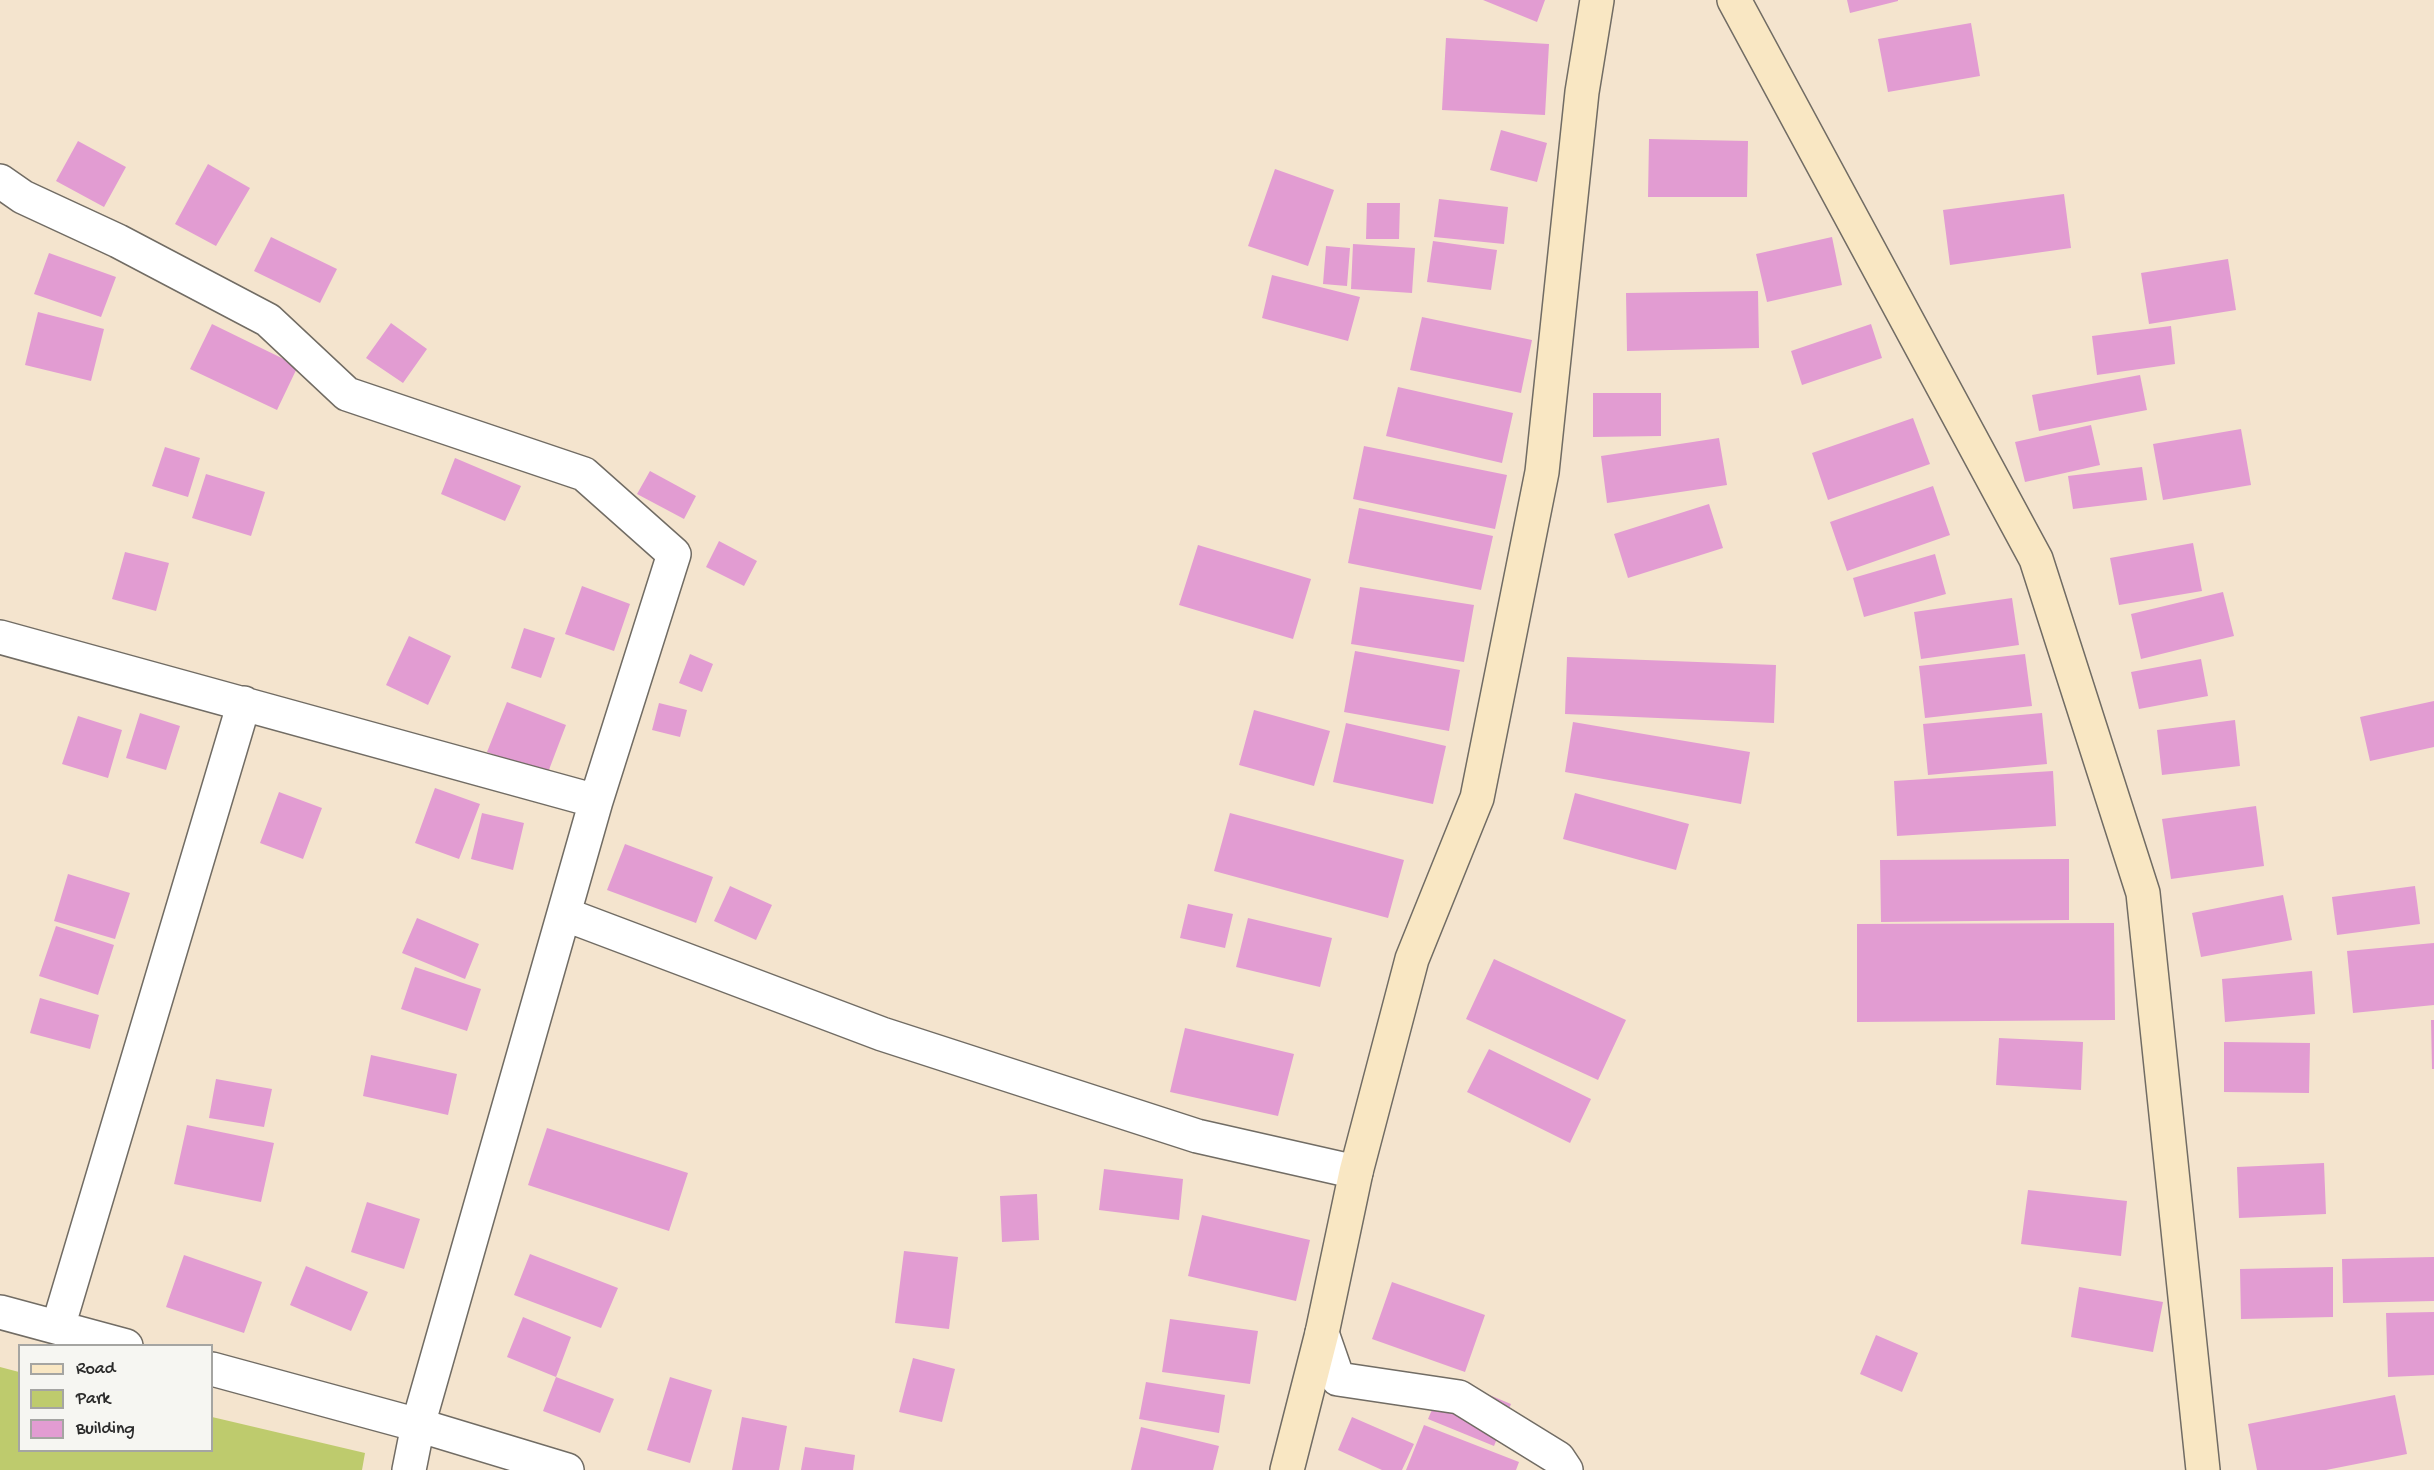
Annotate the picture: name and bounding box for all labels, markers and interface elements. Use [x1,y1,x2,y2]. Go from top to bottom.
legend [18,1344,213,1452]
text: Road [76,1359,115,1380]
text: Park [76,1389,110,1410]
text: Building [76,1419,135,1440]

